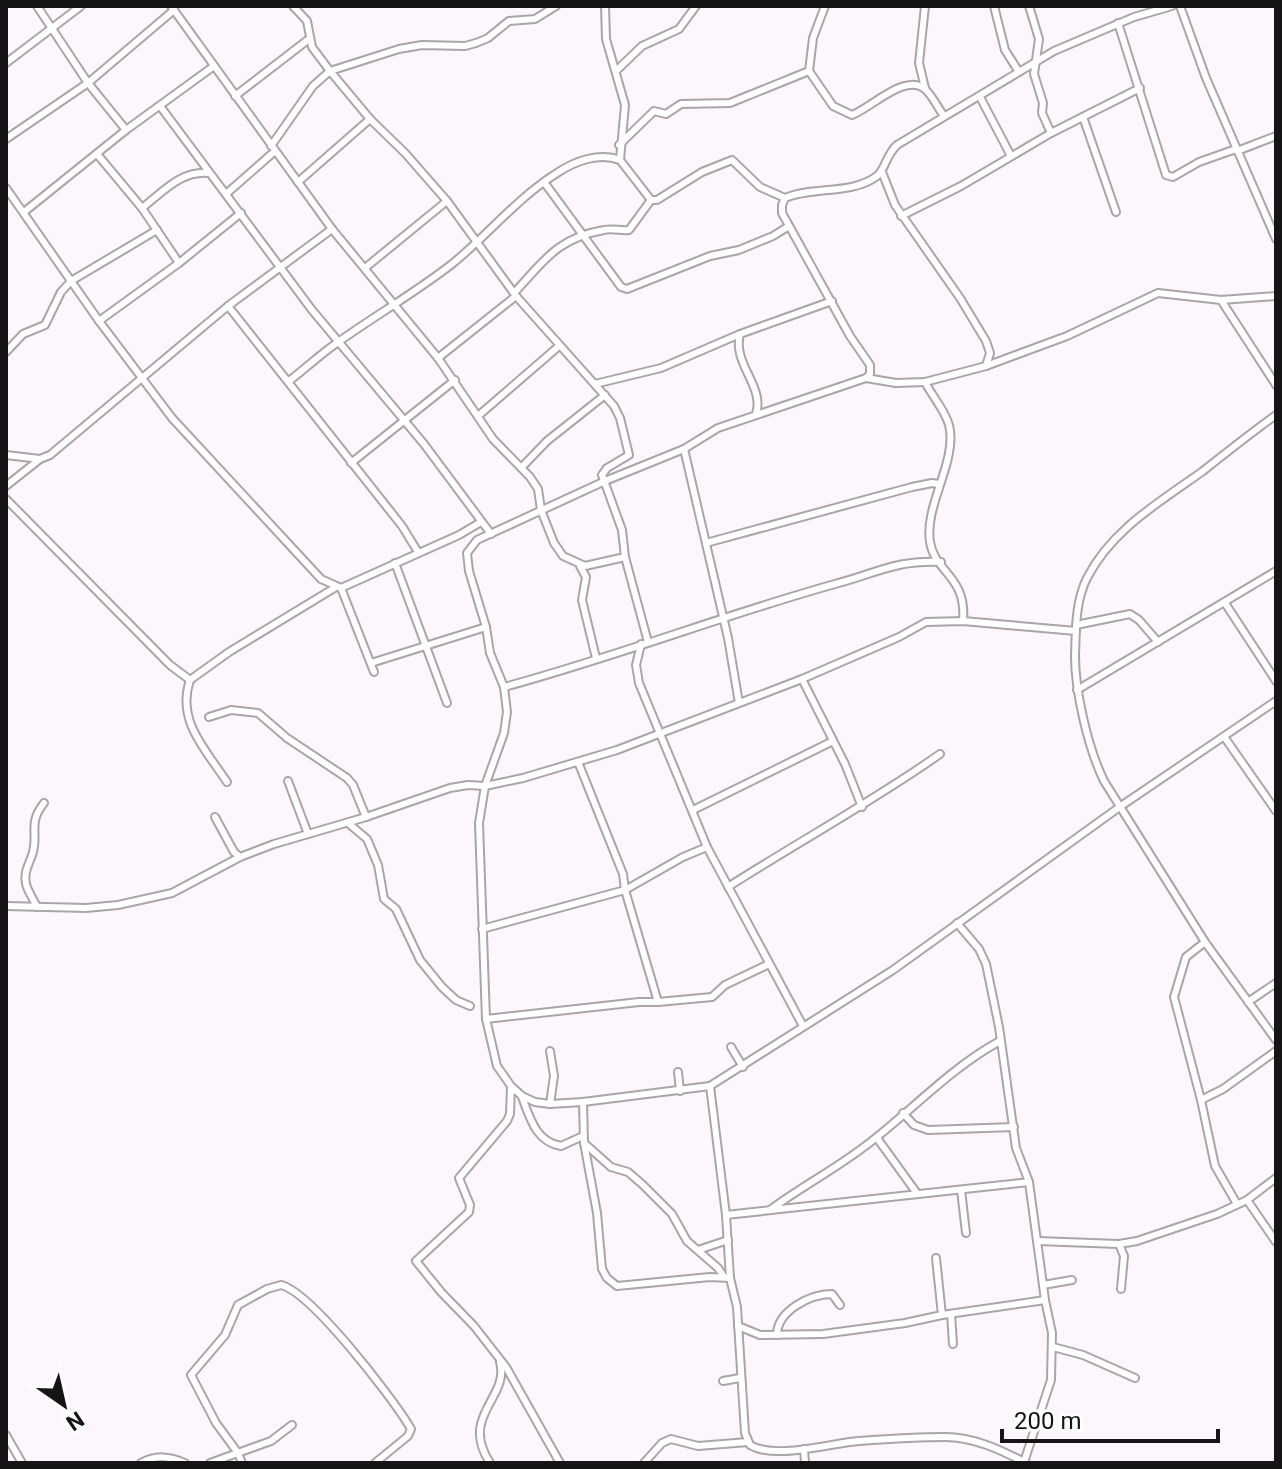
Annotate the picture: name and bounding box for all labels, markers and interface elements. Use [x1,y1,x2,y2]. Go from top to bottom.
north arrow [24,1365,104,1445]
scale bar [1002,1393,1218,1443]
text: N [61,1406,88,1436]
text: 200 m [1014,1407,1081,1435]

